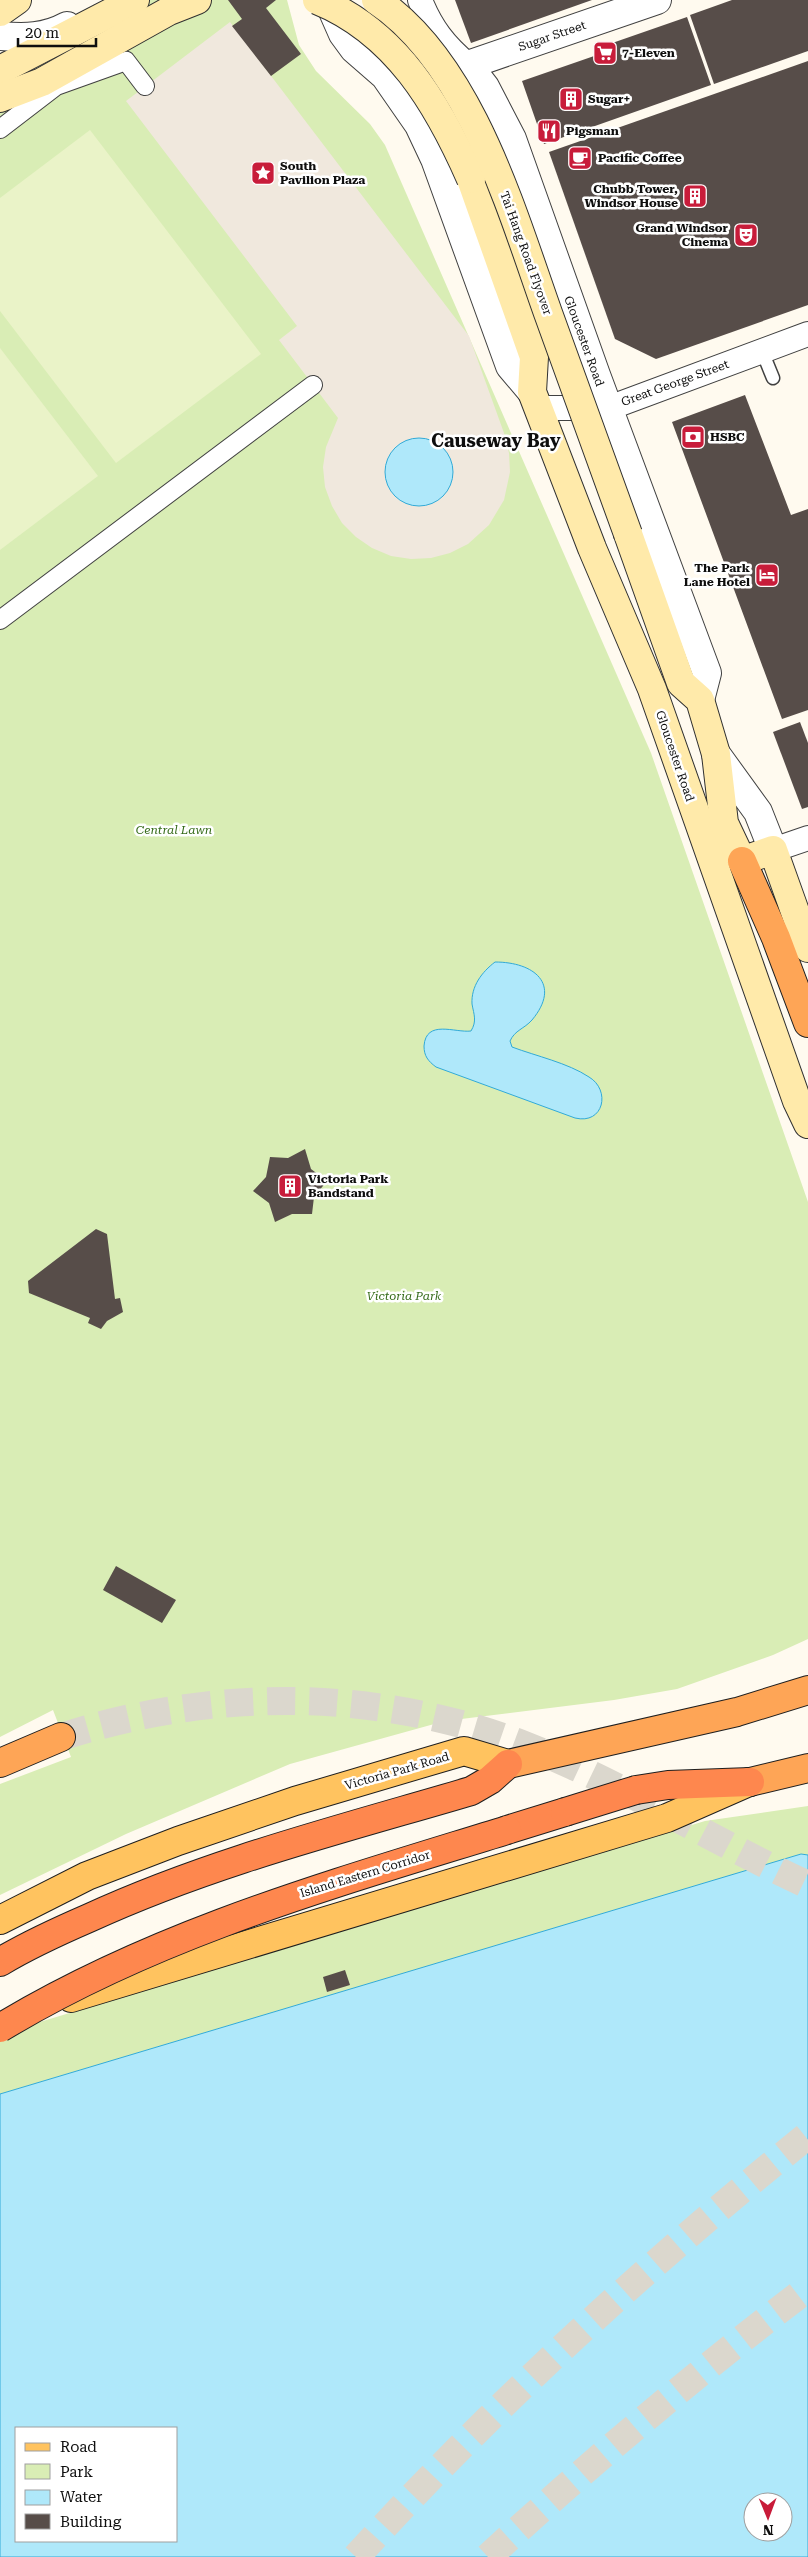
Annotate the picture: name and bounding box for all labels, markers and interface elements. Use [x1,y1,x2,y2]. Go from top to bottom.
scale bar [18,15,95,47]
street label: Sugar Street [516,18,588,54]
text: 20 m [25,24,60,42]
supermarket icon: 7-Eleven [592,40,618,66]
place label: 7-Eleven [622,46,675,60]
building icon: Sugar+ [558,86,584,112]
place label: Sugar+ [588,92,630,106]
restaurant icon: Pigsman [536,118,562,144]
place label: Pigsman [566,124,619,138]
cafe icon: Pacific Coffee [567,145,593,171]
place label: Pacific Coffee [598,151,682,165]
place label: South Pavilion Plaza [280,159,365,187]
place icon: South Pavilion Plaza [250,160,276,186]
place label: Chubb Tower, Windsor House [584,182,678,210]
building icon: Chubb Tower, Windsor House [682,183,708,209]
street label: Tai Hang Road Flyover [497,189,555,317]
place label: Grand Windsor Cinema [635,221,729,249]
theatre icon: Grand Windsor Cinema [733,222,759,248]
street label: Gloucester Road [561,294,607,388]
street label: Great George Street [619,357,731,409]
bank icon: HSBC [680,424,706,450]
district label: Causeway Bay [431,430,561,451]
place label: HSBC [710,430,745,444]
place label: The Park Lane Hotel [684,561,751,589]
hotel icon: The Park Lane Hotel [754,562,780,588]
street label: Gloucester Road [653,709,697,804]
park label: Central Lawn [136,823,212,837]
place label: Victoria Park Bandstand [308,1172,389,1200]
building icon: Victoria Park Bandstand [277,1173,303,1199]
park label: Victoria Park [367,1289,442,1303]
street label: Victoria Park Road [343,1749,451,1793]
street label: Island Eastern Corridor [298,1848,432,1900]
legend [15,2427,178,2542]
text: Road [60,2438,97,2456]
text: Park [60,2463,94,2481]
text: Water [60,2488,102,2506]
north arrow [743,2492,793,2542]
text: Building [60,2513,122,2531]
text: N [762,2522,774,2538]

